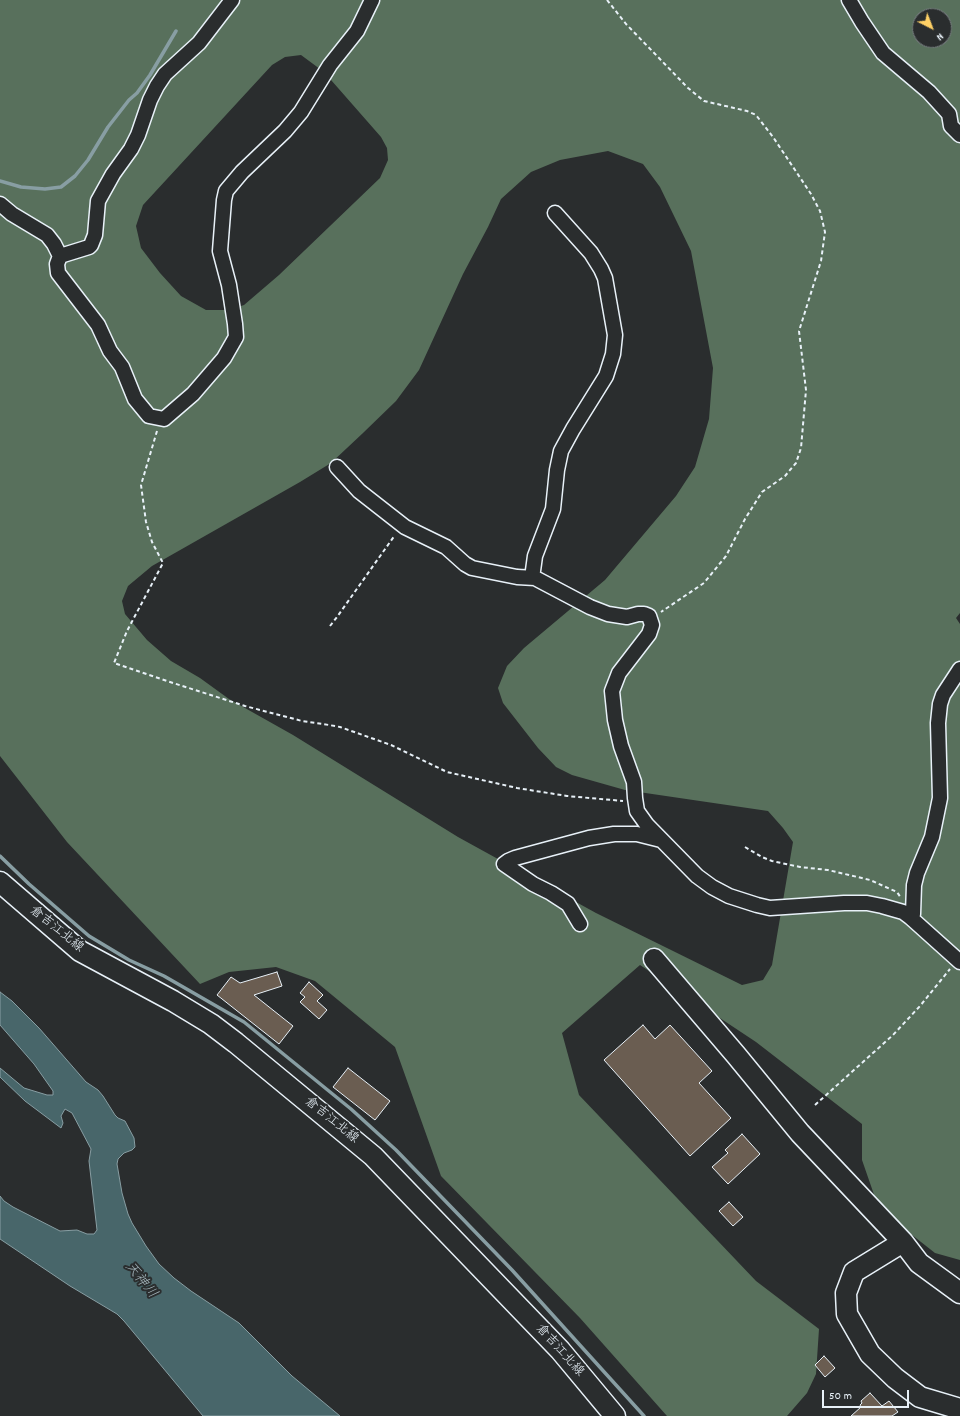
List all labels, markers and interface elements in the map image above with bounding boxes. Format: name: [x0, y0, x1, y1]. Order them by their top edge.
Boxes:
north arrow: [912, 8, 952, 48]
text: N: [932, 28, 947, 44]
street label: 倉吉江北線: [26, 903, 86, 957]
street label: 倉吉江北線: [301, 1094, 361, 1148]
water label: 天神川: [120, 1259, 160, 1303]
street label: 倉吉江北線: [531, 1322, 587, 1380]
scale bar: [824, 1382, 911, 1408]
text: 50 m: [829, 1388, 852, 1405]

